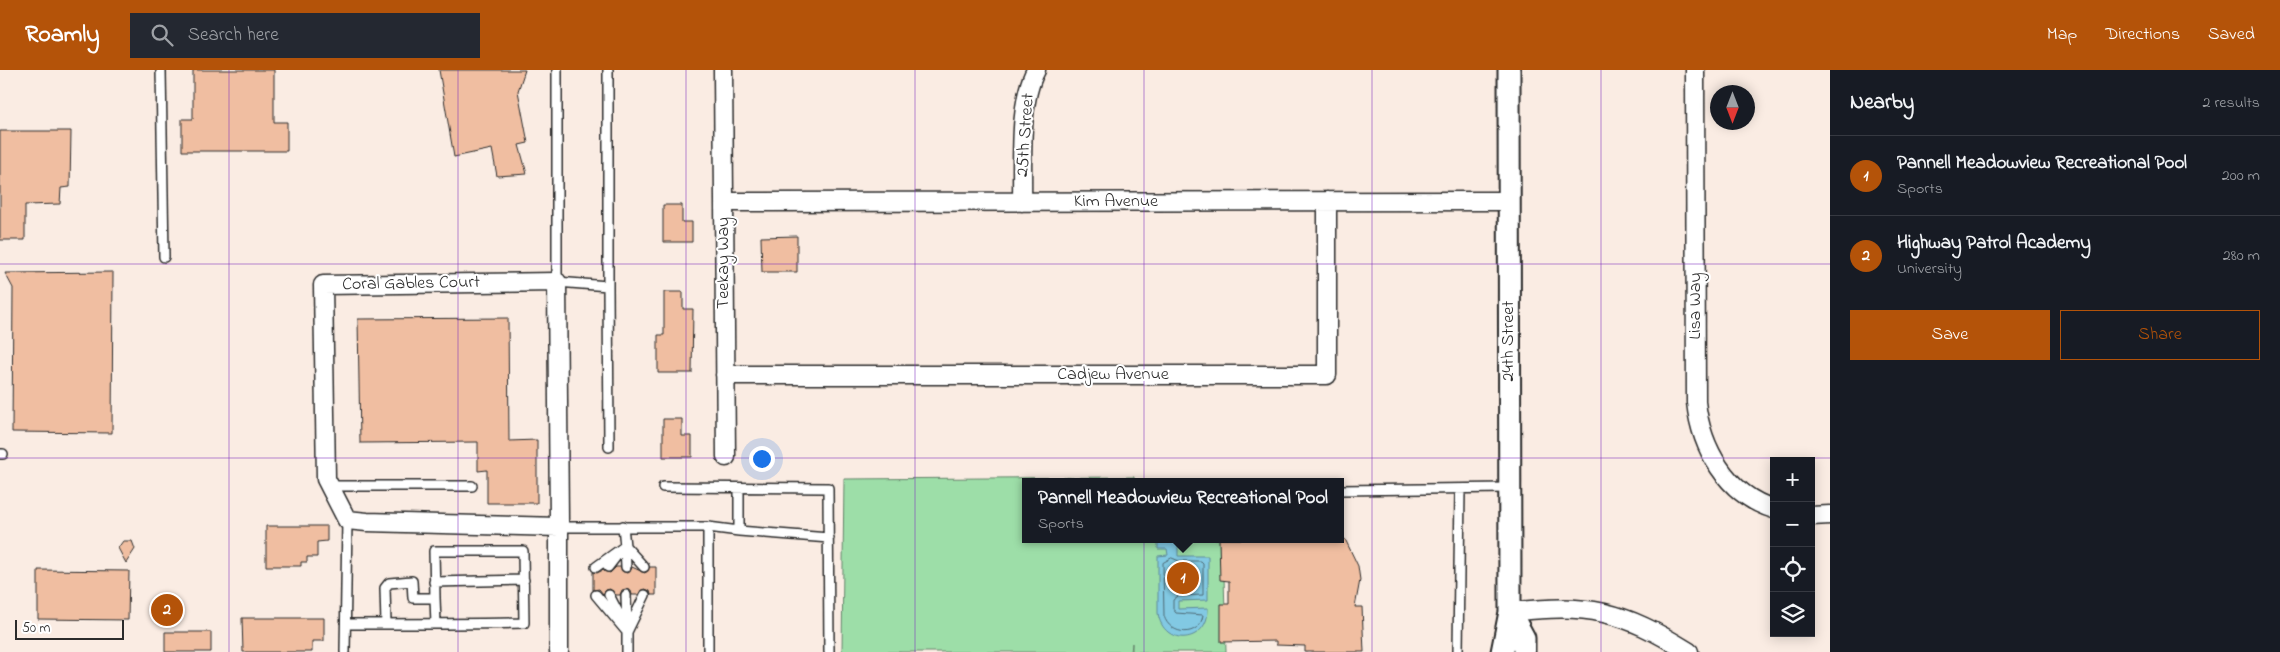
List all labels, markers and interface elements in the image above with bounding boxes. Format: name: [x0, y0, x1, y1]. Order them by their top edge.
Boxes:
search box: [130, 13, 480, 58]
text: Roamly: [25, 18, 100, 53]
icon: search: [148, 21, 176, 49]
text: Search here: [188, 22, 279, 49]
text: Map: [2047, 22, 2077, 48]
text: Directions: [2105, 22, 2180, 48]
text: Saved: [2208, 22, 2255, 48]
north arrow: [1710, 85, 1755, 130]
text: Nearby: [1850, 88, 1914, 118]
text: 2 results: [2202, 91, 2260, 115]
street label: 25th Street: [1010, 92, 1042, 178]
text: Pannell Meadowview Recreational Pool: [1897, 150, 2187, 177]
text: 1: [1863, 164, 1869, 188]
text: 200 m: [2222, 164, 2260, 188]
text: Sports: [1897, 177, 1943, 201]
street label: Kim Avenue: [1074, 189, 1159, 215]
street label: Teekay Way: [711, 217, 737, 309]
text: Highway Patrol Academy: [1897, 230, 2091, 257]
text: 2: [1862, 244, 1870, 268]
text: 280 m: [2223, 244, 2260, 268]
text: University: [1897, 257, 1962, 281]
street label: Coral Gables Court: [342, 270, 480, 298]
street label: Lisa Way: [1683, 273, 1709, 339]
street label: 24th Street: [1496, 301, 1522, 381]
button: Save: [1850, 310, 2050, 360]
button: Share: [2060, 310, 2260, 360]
street label: Cadjew Avenue: [1057, 362, 1170, 388]
your location: [749, 446, 775, 472]
map controls: [1770, 457, 1815, 637]
button: +: [1770, 457, 1815, 502]
popup: [1022, 478, 1344, 543]
text: Pannell Meadowview Recreational Pool: [1038, 485, 1328, 512]
button: −: [1770, 502, 1815, 547]
text: Sports: [1038, 512, 1084, 536]
button: locate: [1770, 547, 1815, 592]
pin: 1: [1167, 559, 1199, 597]
pin: 2: [151, 591, 183, 629]
button: layers: [1770, 592, 1815, 637]
scale bar: [15, 617, 124, 640]
text: 50 m: [22, 618, 50, 639]

